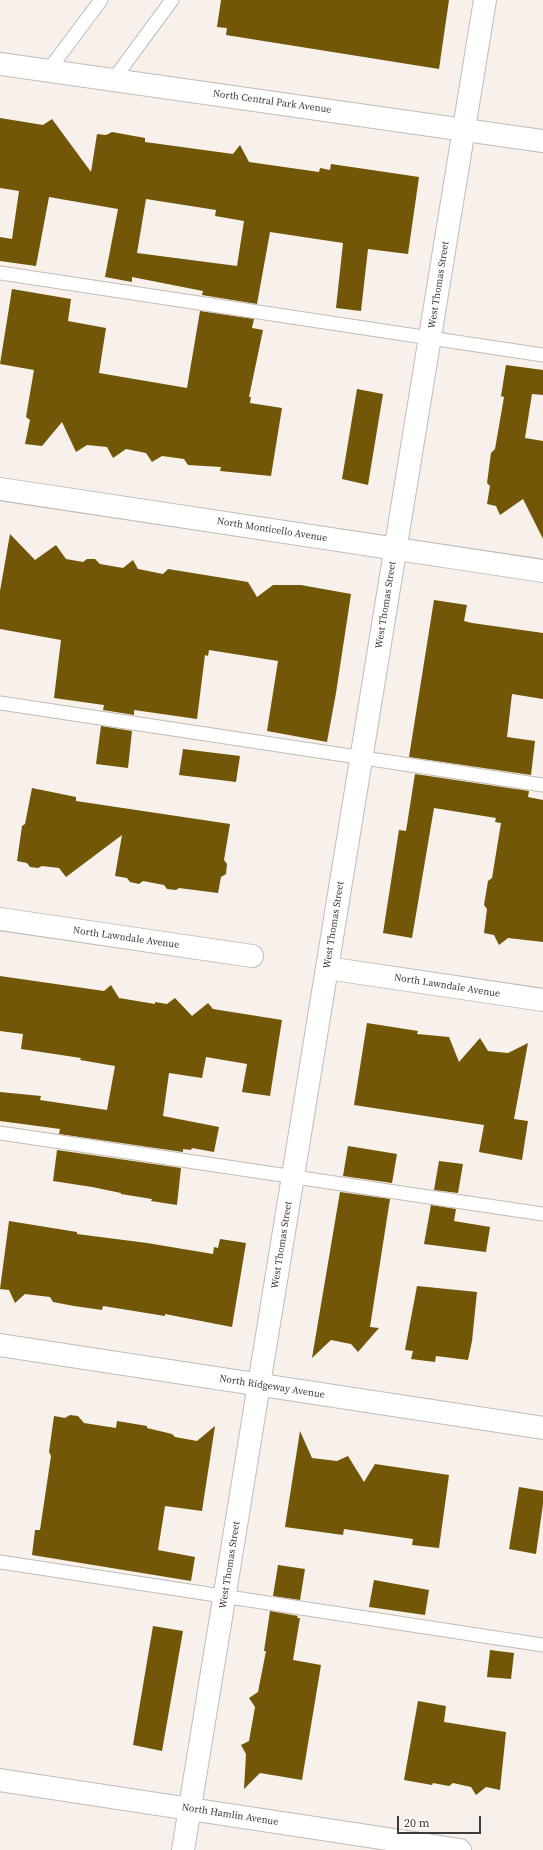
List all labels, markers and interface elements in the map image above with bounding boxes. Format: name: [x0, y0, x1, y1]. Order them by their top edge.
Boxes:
street label: North Central Park Avenue: [212, 88, 332, 116]
street label: West Thomas Street: [426, 241, 452, 329]
street label: North Monticello Avenue: [216, 515, 328, 545]
street label: West Thomas Street: [373, 561, 399, 649]
street label: West Thomas Street: [321, 881, 347, 969]
street label: North Lawndale Avenue: [72, 925, 180, 951]
street label: North Lawndale Avenue: [393, 972, 501, 1000]
street label: West Thomas Street: [269, 1201, 295, 1289]
street label: North Ridgeway Avenue: [218, 1373, 326, 1401]
street label: West Thomas Street: [217, 1521, 243, 1609]
street label: North Hamlin Avenue: [181, 1801, 279, 1829]
scale bar: [399, 1808, 483, 1834]
text: 20 m: [404, 1815, 430, 1831]

